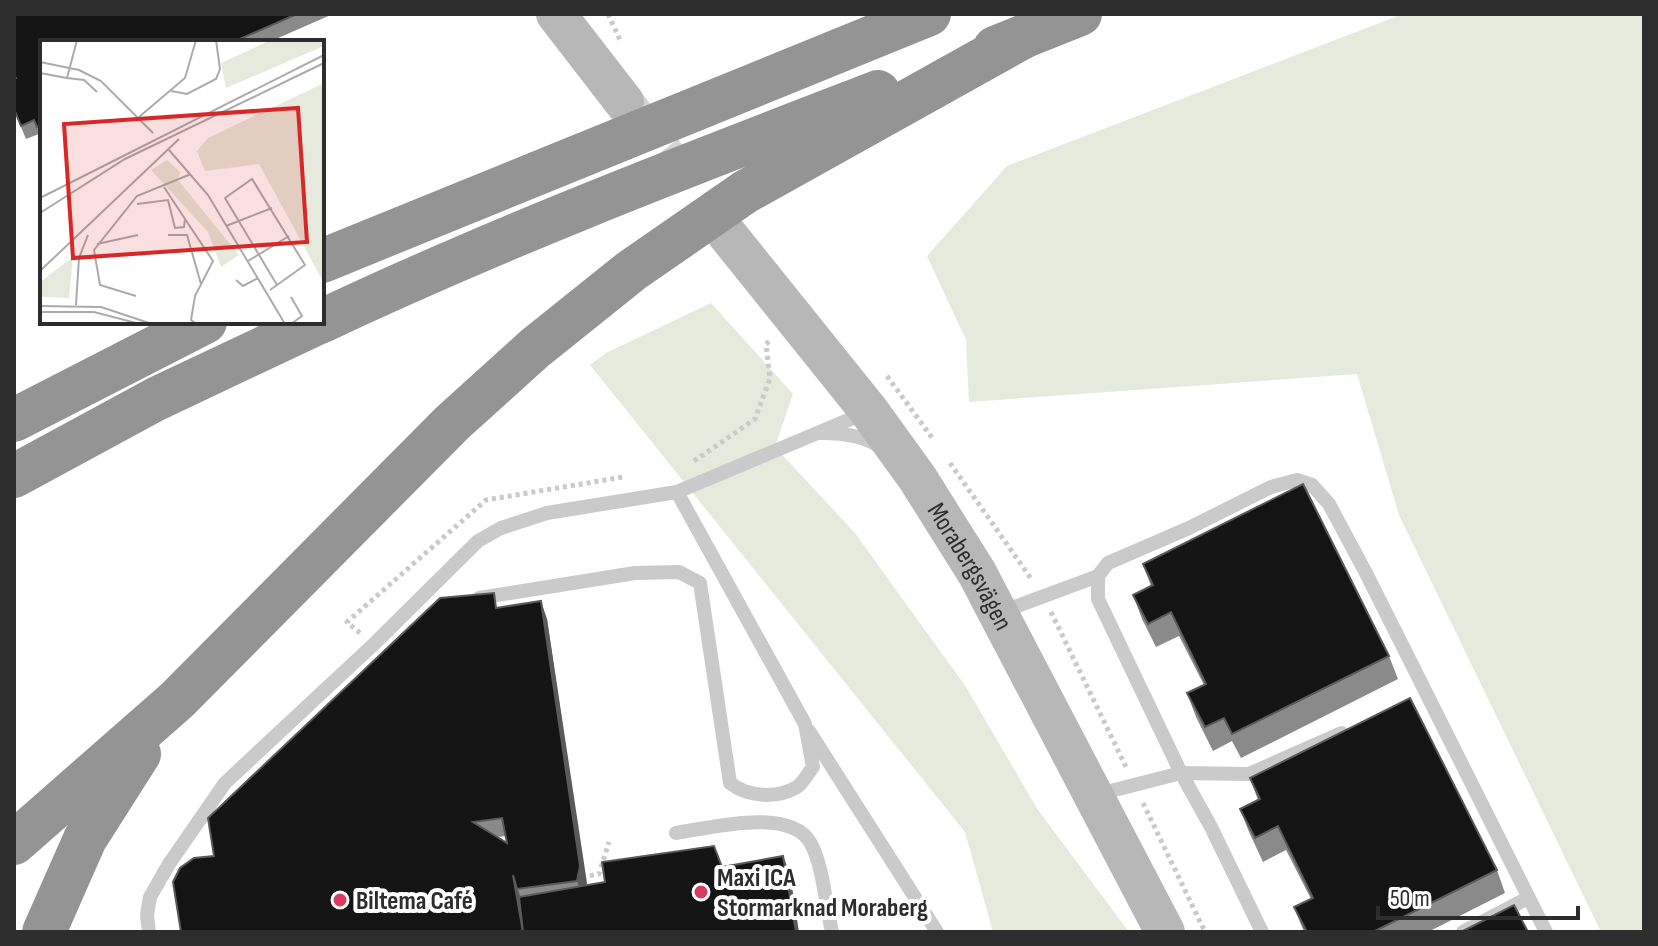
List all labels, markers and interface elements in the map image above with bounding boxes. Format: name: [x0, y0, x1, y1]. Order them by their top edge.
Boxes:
inset map: [40, 40, 324, 324]
street label: Morabergsvägen: [920, 497, 1018, 636]
place label: Maxi ICA Stormarknad Moraberg: [717, 863, 928, 924]
scale bar: [1378, 870, 1578, 920]
marker: Maxi ICA Stormarknad Moraberg: [692, 883, 710, 901]
text: 50 m: [1390, 884, 1430, 913]
place label: Biltema Café: [356, 886, 473, 917]
marker: Biltema Café: [331, 891, 349, 909]

